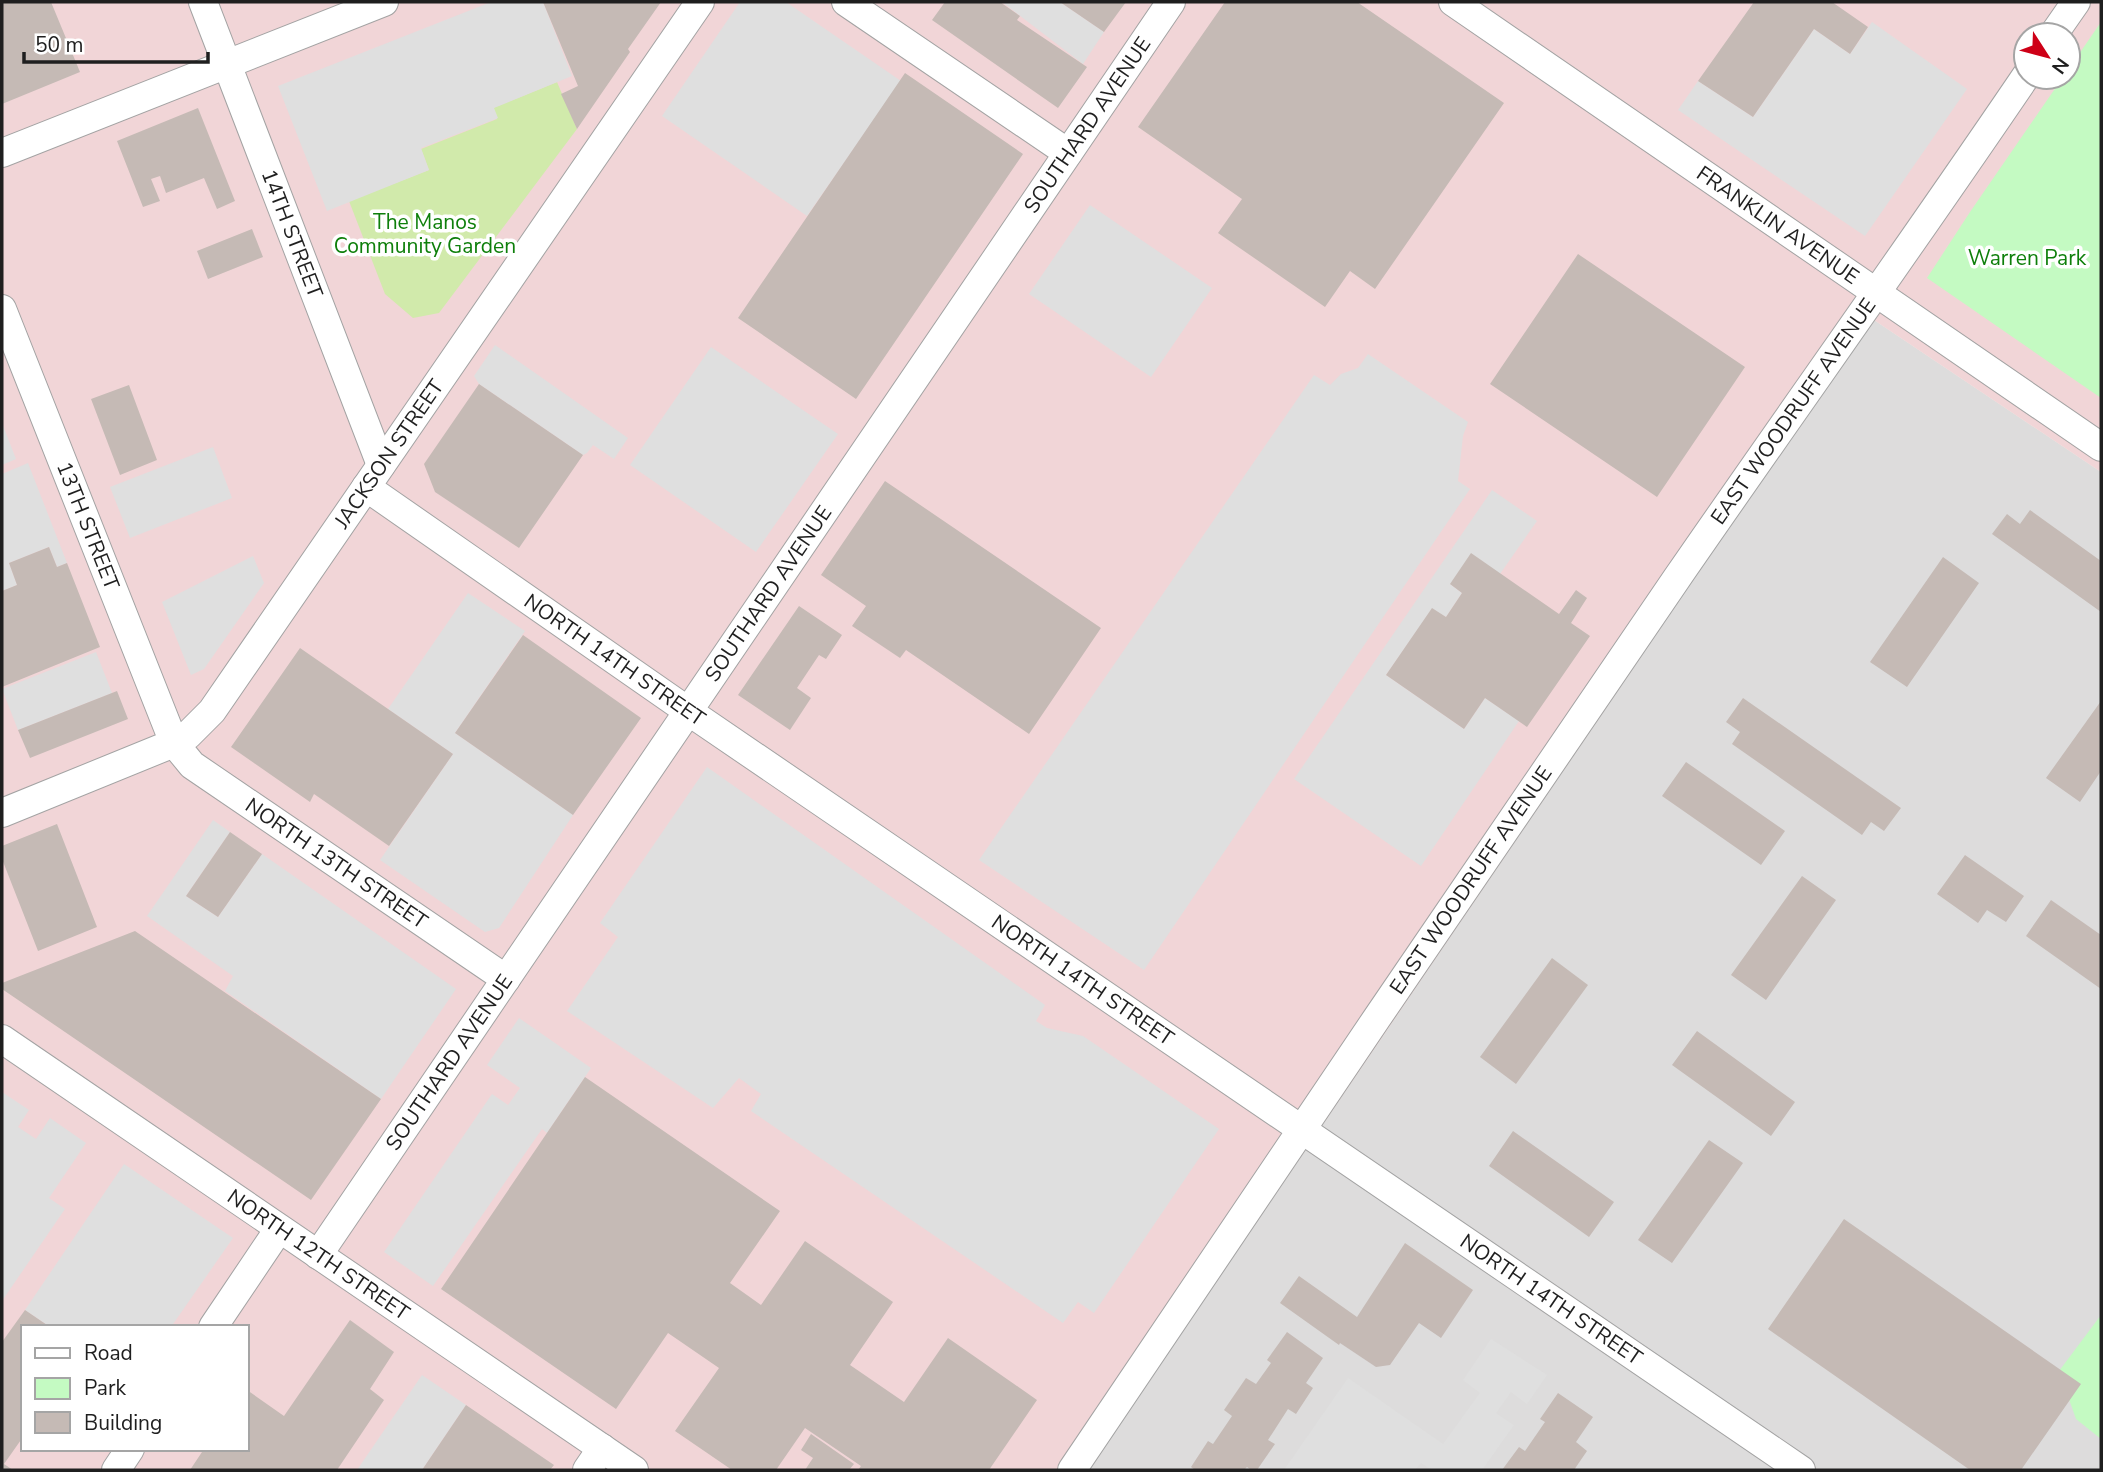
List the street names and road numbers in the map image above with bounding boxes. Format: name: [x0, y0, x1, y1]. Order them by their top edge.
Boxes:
street label: SOUTHARD AVENUE: [1017, 31, 1157, 219]
street label: FRANKLIN AVENUE: [1691, 159, 1864, 291]
street label: 14TH STREET: [255, 165, 329, 302]
street label: EAST WOODRUFF AVENUE: [1704, 293, 1882, 530]
street label: JACKSON STREET: [327, 374, 450, 535]
street label: 13TH STREET: [50, 457, 126, 594]
street label: SOUTHARD AVENUE: [698, 500, 838, 687]
street label: NORTH 14TH STREET: [519, 587, 711, 733]
street label: EAST WOODRUFF AVENUE: [1383, 760, 1558, 1000]
street label: NORTH 13TH STREET: [240, 791, 433, 936]
street label: NORTH 14TH STREET: [986, 908, 1180, 1052]
street label: SOUTHARD AVENUE: [379, 969, 519, 1156]
street label: NORTH 12TH STREET: [222, 1183, 415, 1327]
street label: NORTH 14TH STREET: [1455, 1228, 1648, 1372]

